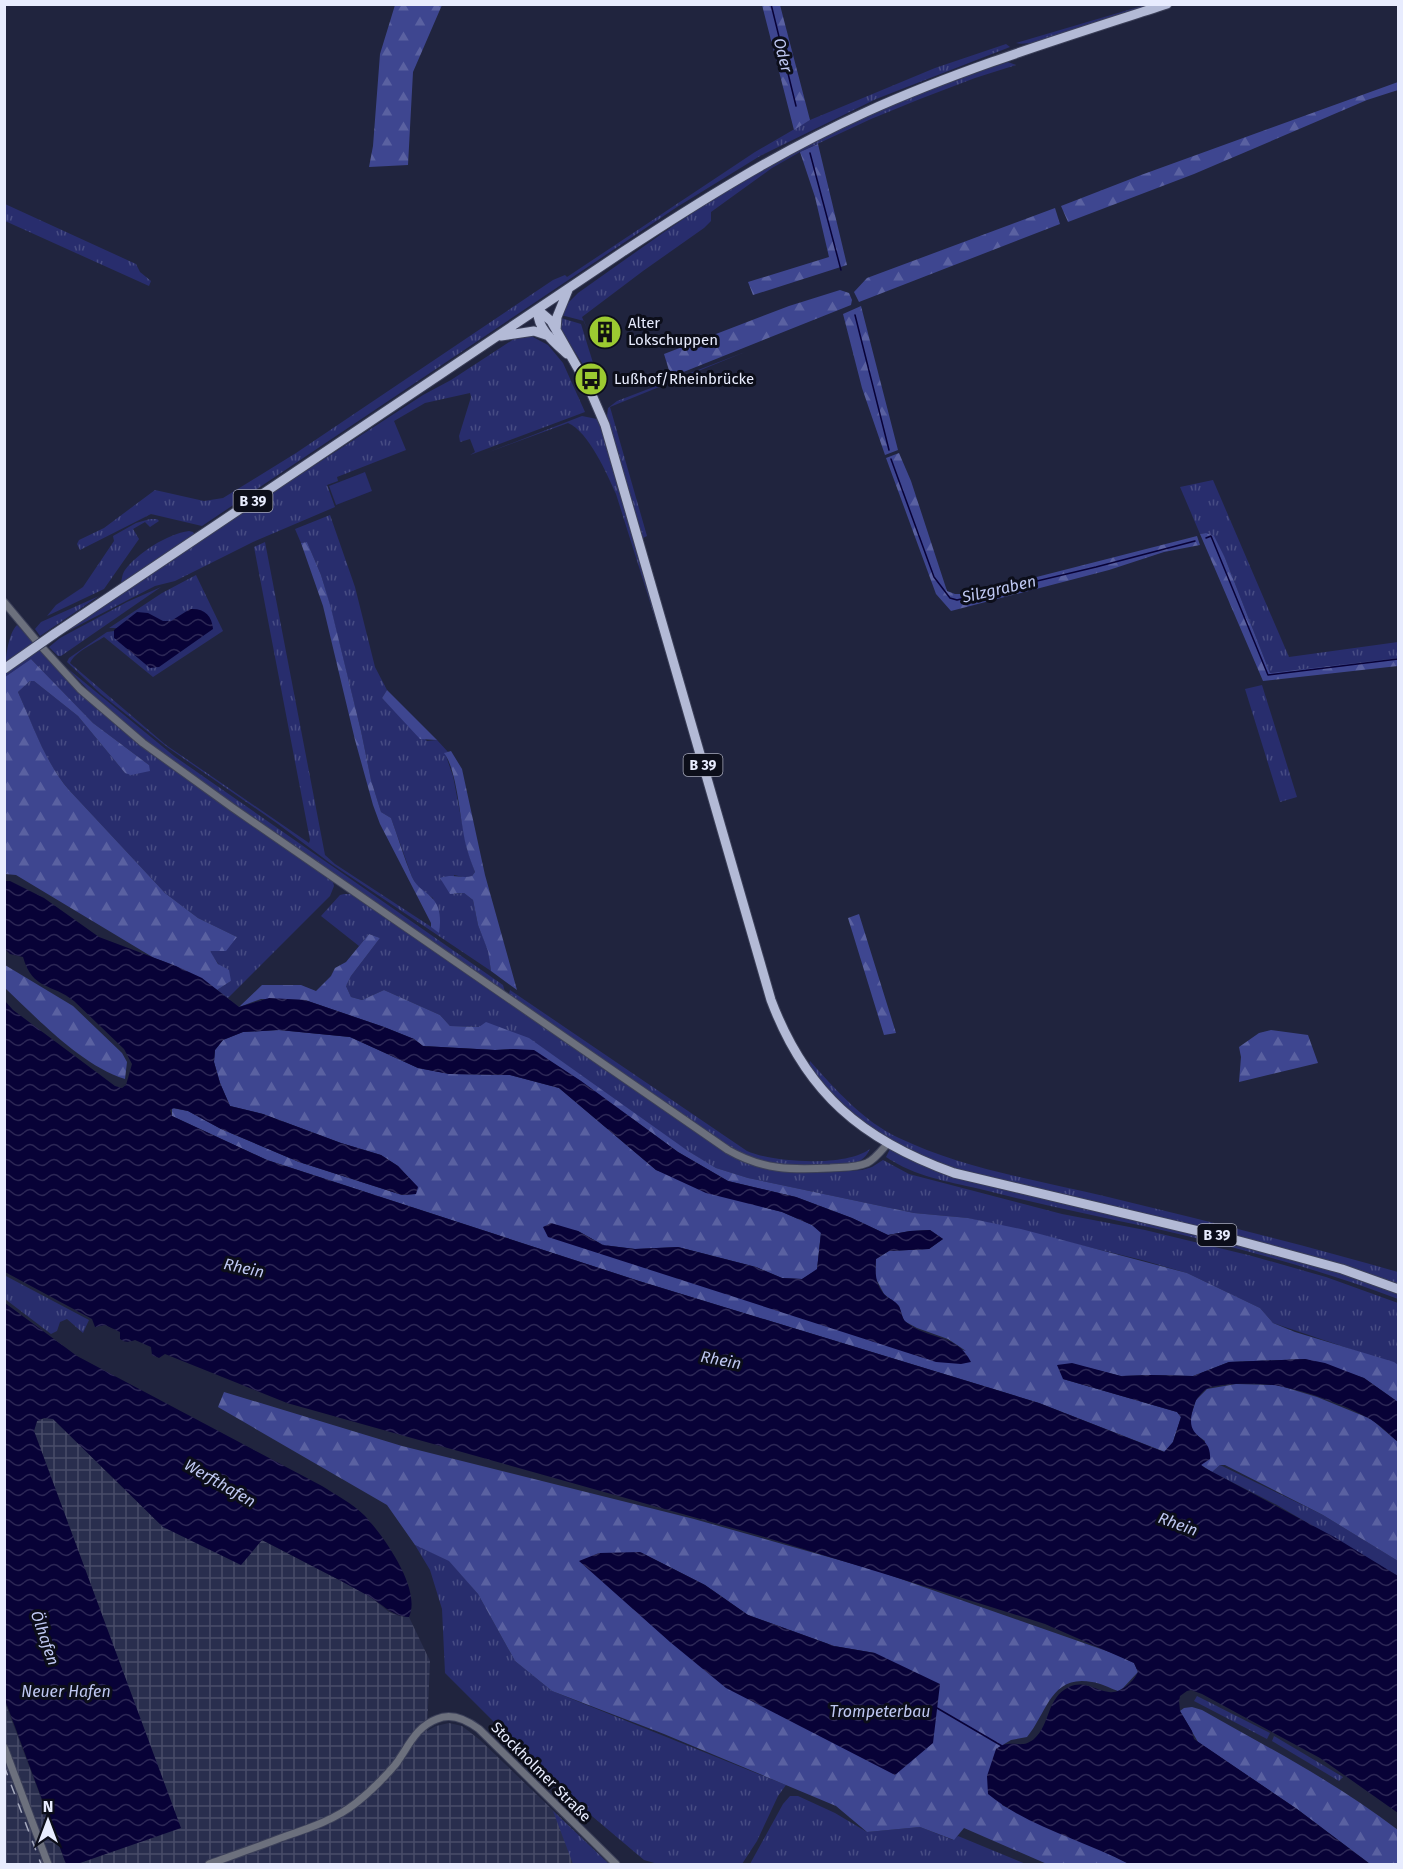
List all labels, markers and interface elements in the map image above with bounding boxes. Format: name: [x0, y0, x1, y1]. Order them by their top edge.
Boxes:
water label: Oder: [770, 36, 797, 75]
building icon: Alter Lokschuppen: [587, 314, 623, 350]
place label: Alter Lokschuppen: [628, 314, 718, 349]
bus stop icon: Lußhof/Rheinbrücke: [573, 361, 609, 397]
place label: Lußhof/Rheinbrücke: [614, 370, 754, 388]
road number: B 39: [234, 490, 272, 512]
water label: Silzgraben: [959, 571, 1038, 607]
road number: B 39: [684, 754, 722, 776]
road number: B 39: [1198, 1224, 1236, 1246]
water label: Rhein: [222, 1254, 266, 1282]
water label: Rhein: [699, 1347, 743, 1373]
water label: Werfthafen: [181, 1455, 259, 1511]
water label: Rhein: [1156, 1508, 1200, 1540]
water label: Ölhafen: [27, 1608, 63, 1668]
water label: Neuer Hafen: [21, 1682, 111, 1701]
water label: Trompeterbau: [830, 1702, 930, 1721]
street label: Stockholmer Straße: [487, 1718, 595, 1826]
north arrow: [18, 1791, 78, 1851]
text: N: [43, 1797, 53, 1816]

